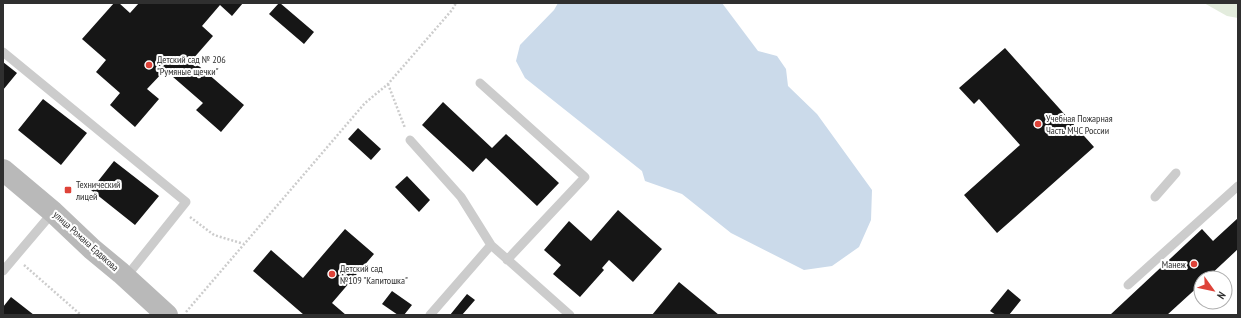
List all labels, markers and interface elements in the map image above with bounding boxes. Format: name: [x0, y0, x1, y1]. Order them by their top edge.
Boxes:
place label: Детский сад № 206 "Румяные щечки": [157, 53, 226, 78]
marker: Детский сад № 206 "Румяные щечки": [144, 60, 154, 70]
place label: Учебная Пожарная Часть МЧС России: [1046, 112, 1113, 137]
marker: Учебная Пожарная Часть МЧС России: [1033, 119, 1043, 129]
place label: Технический лицей: [75, 178, 120, 203]
marker: Технический лицей: [63, 185, 73, 195]
street label: улица Романа Ердякова: [50, 208, 122, 274]
place label: Манеж: [1162, 258, 1187, 271]
marker: Манеж: [1189, 259, 1199, 269]
place label: Детский сад №109 "Капитошка": [340, 262, 408, 287]
marker: Детский сад №109 "Капитошка": [327, 269, 337, 279]
north arrow: [1193, 270, 1233, 310]
text: N: [1214, 289, 1229, 302]

